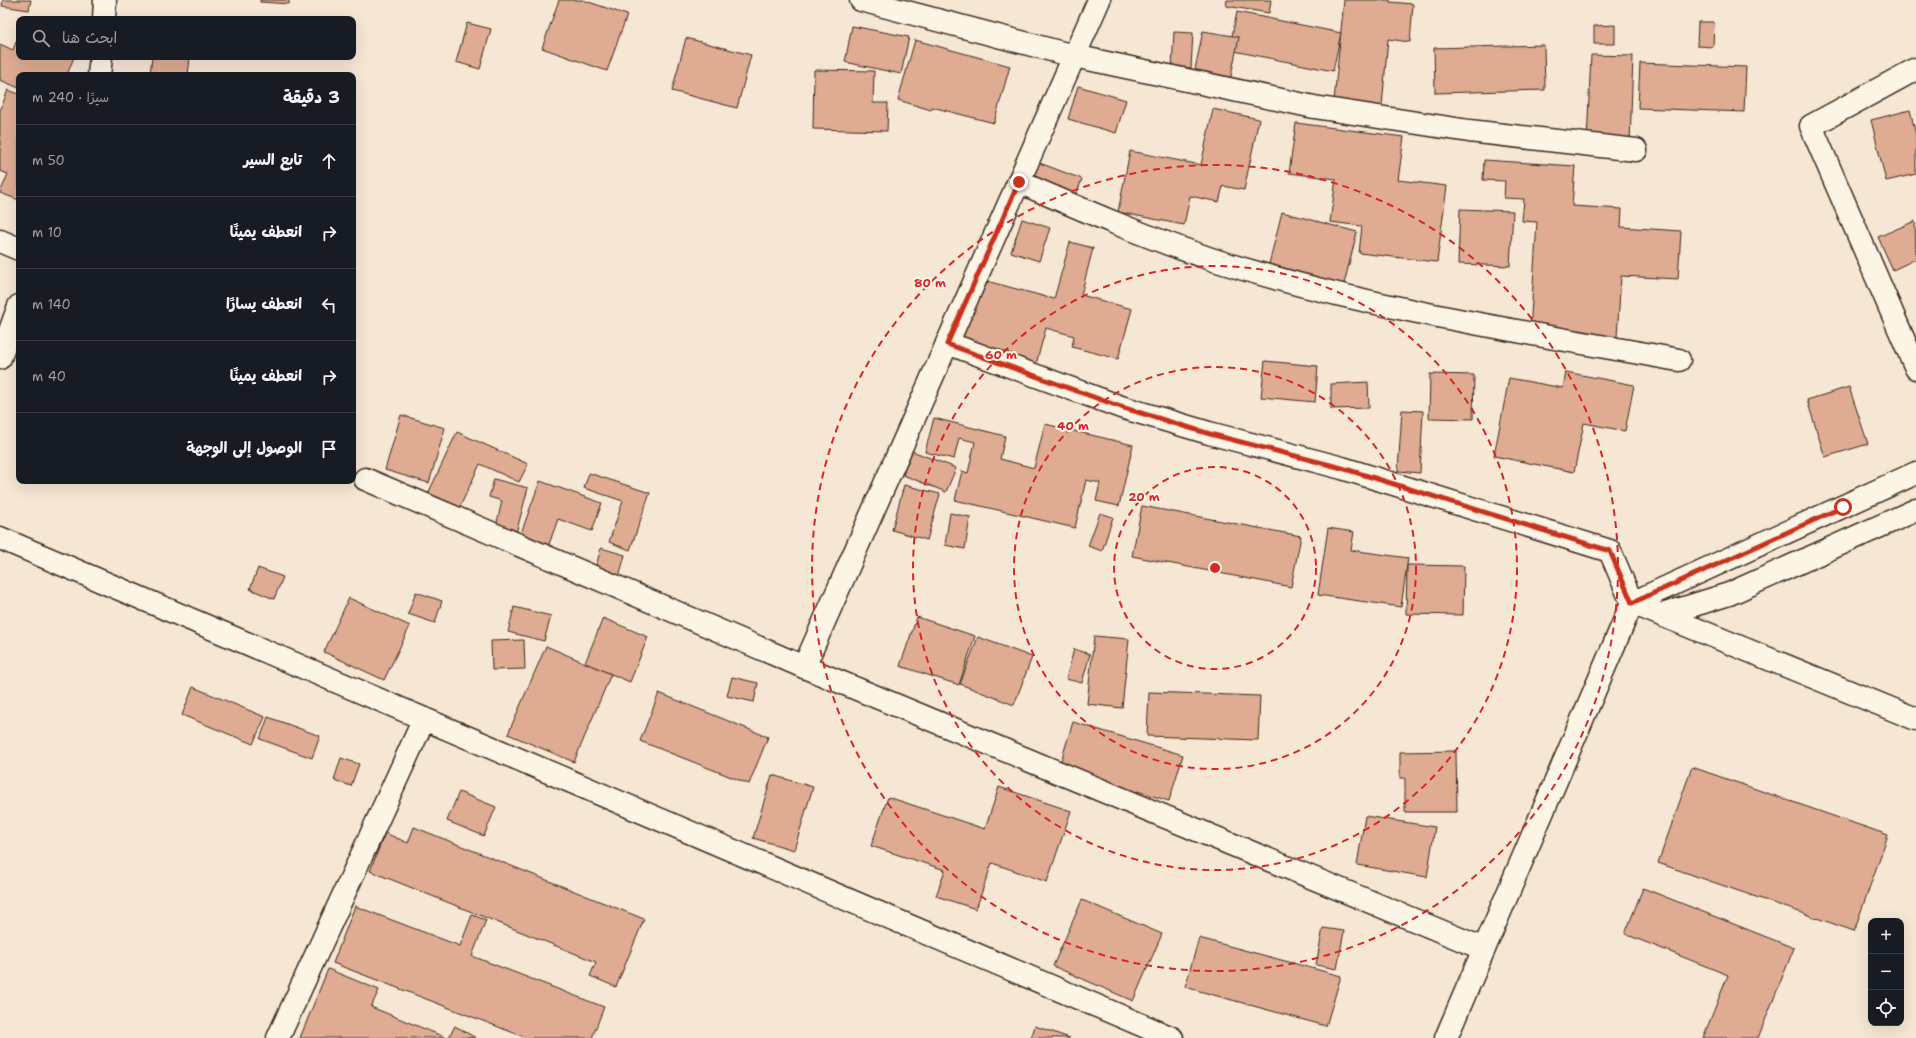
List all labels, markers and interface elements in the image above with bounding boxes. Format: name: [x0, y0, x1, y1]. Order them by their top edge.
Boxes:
search box: [16, 16, 356, 60]
icon: search: [30, 27, 52, 49]
text: ابحث هنا: [62, 28, 117, 48]
text: 3 دقيقة: [283, 86, 340, 108]
text: سيرًا · 240 m: [32, 89, 109, 106]
text: تابع السير: [243, 150, 302, 170]
icon: ahead: [318, 150, 340, 172]
text: 50 m: [32, 152, 65, 169]
route end: [1010, 173, 1028, 191]
text: انعطف يمينًا: [230, 222, 302, 242]
icon: right: [318, 222, 340, 244]
text: 10 m: [32, 224, 62, 241]
text: 80 m: [914, 275, 946, 291]
text: انعطف يسارًا: [226, 294, 302, 314]
icon: left: [318, 294, 340, 316]
text: 140 m: [32, 296, 71, 313]
text: 60 m: [985, 347, 1017, 363]
text: انعطف يمينًا: [230, 366, 302, 386]
icon: right: [318, 366, 340, 388]
text: 40 m: [32, 368, 66, 385]
text: 40 m: [1057, 418, 1089, 434]
text: الوصول إلى الوجهة: [186, 438, 302, 458]
icon: arrive: [318, 438, 340, 460]
text: 20 m: [1128, 489, 1160, 505]
route start: [1834, 498, 1852, 516]
centre of rings: [1208, 561, 1222, 575]
map controls: [1868, 918, 1904, 1026]
button: +: [1868, 918, 1904, 954]
button: −: [1868, 954, 1904, 990]
button: locate: [1868, 990, 1904, 1026]

